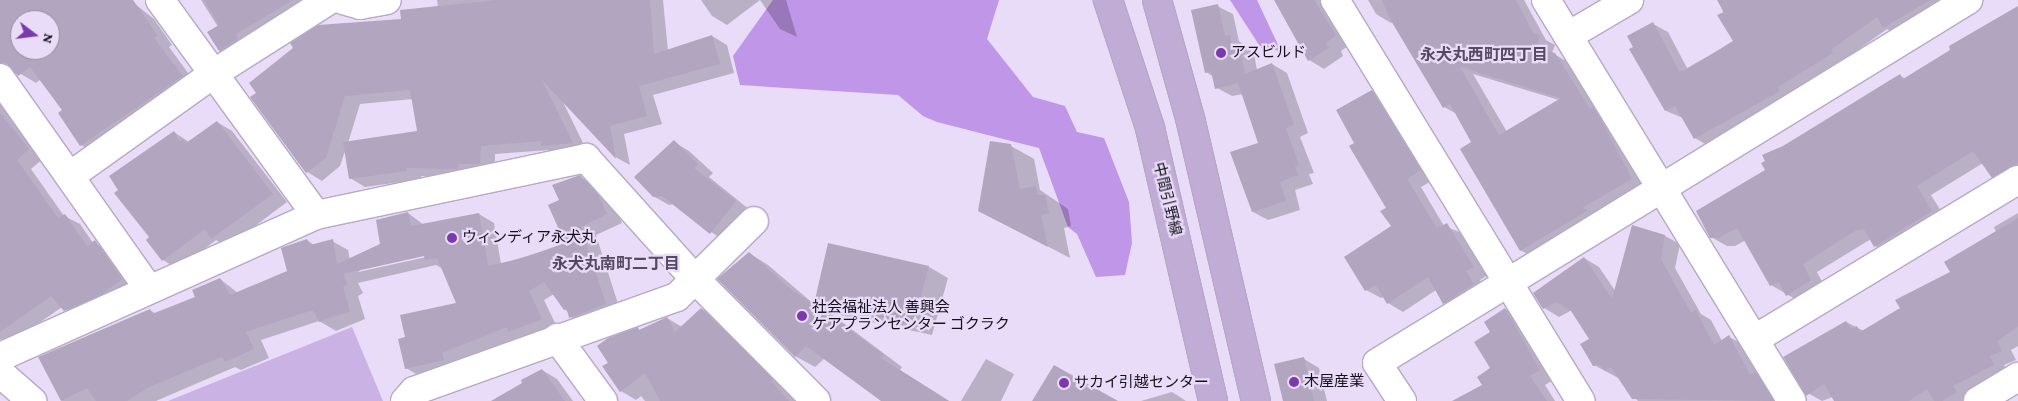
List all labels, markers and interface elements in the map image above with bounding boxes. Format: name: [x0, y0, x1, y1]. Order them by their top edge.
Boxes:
north arrow: [10, 10, 60, 60]
text: N: [40, 32, 57, 45]
place label: アスビルド: [1231, 44, 1306, 62]
district label: 永犬丸西町四丁目: [1420, 45, 1548, 65]
marker: アスビルド: [1215, 47, 1227, 59]
street label: 中間引野線: [1149, 160, 1185, 238]
place label: ウィンディア永犬丸: [462, 229, 597, 247]
marker: ウィンディア永犬丸: [446, 232, 458, 244]
district label: 永犬丸南町二丁目: [552, 254, 680, 274]
place label: 社会福祉法人 善興会 ケアプランセンター ゴクラク: [812, 298, 1010, 333]
marker: 社会福祉法人 善興会 ケアプランセンター ゴクラク: [796, 310, 808, 322]
place label: 木屋産業: [1304, 373, 1364, 391]
place label: サカイ引越センター: [1074, 374, 1209, 392]
marker: 木屋産業: [1288, 376, 1300, 388]
marker: サカイ引越センター: [1058, 377, 1070, 389]

